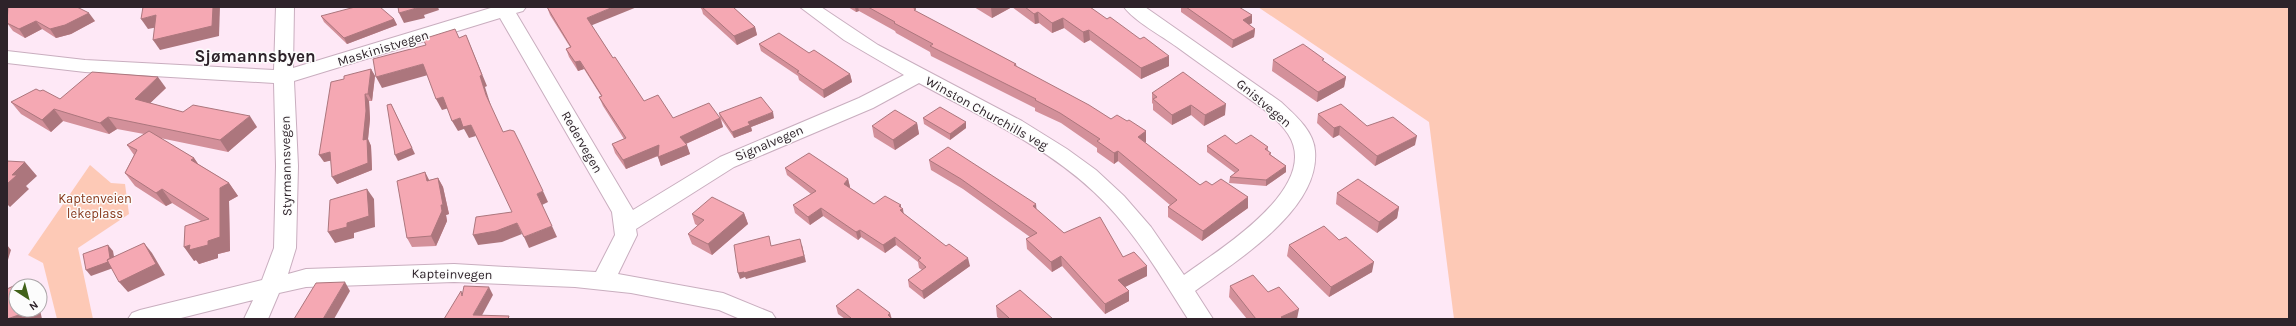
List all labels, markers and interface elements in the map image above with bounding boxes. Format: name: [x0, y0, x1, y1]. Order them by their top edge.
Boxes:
street label: Maskinistvegen: [336, 27, 430, 69]
district label: Sjømannsbyen: [195, 46, 315, 66]
street label: Winston Churchills veg: [923, 73, 1051, 153]
street label: Gnistvegen: [1234, 76, 1294, 130]
street label: Redervegen: [558, 108, 606, 176]
street label: Styrmannsvegen: [278, 116, 294, 216]
street label: Signalvegen: [733, 122, 805, 164]
park label: Kaptenveien lekeplass: [58, 191, 132, 221]
street label: Kapteinvegen: [411, 266, 493, 282]
north arrow: [8, 278, 48, 318]
text: N: [27, 298, 41, 313]

